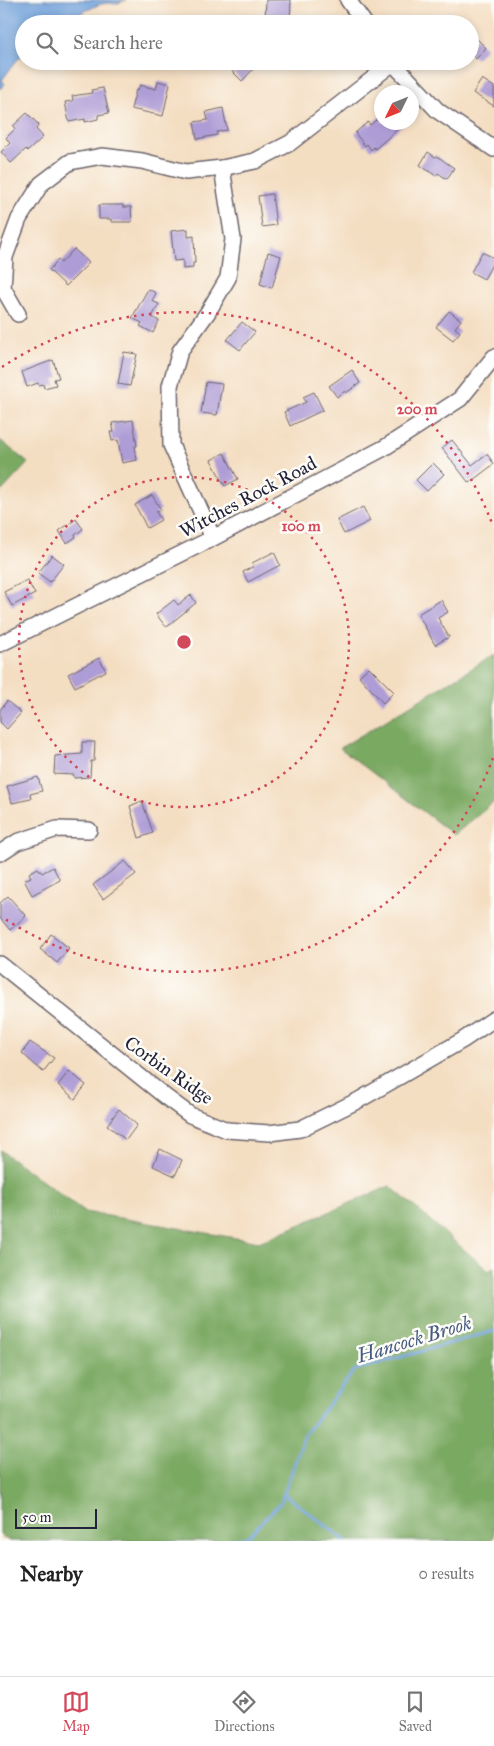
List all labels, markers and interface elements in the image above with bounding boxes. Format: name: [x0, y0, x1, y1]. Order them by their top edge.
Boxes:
search box: [15, 15, 479, 70]
icon: search: [33, 29, 61, 57]
text: Search here: [73, 31, 163, 54]
north arrow: [374, 85, 419, 130]
text: 200 m: [397, 400, 438, 418]
street label: Witches Rock Road: [176, 451, 321, 543]
text: 100 m: [281, 517, 321, 535]
centre of rings: [175, 633, 193, 651]
street label: Corbin Ridge: [120, 1031, 218, 1110]
water label: Hancock Brook: [353, 1310, 474, 1368]
scale bar: [15, 1506, 98, 1529]
text: 50 m: [22, 1509, 51, 1526]
text: Nearby: [20, 1561, 83, 1587]
text: 0 results: [419, 1564, 474, 1583]
tab: Map: [62, 1688, 90, 1735]
tab: Directions: [214, 1688, 275, 1735]
tab: Saved: [399, 1688, 432, 1735]

